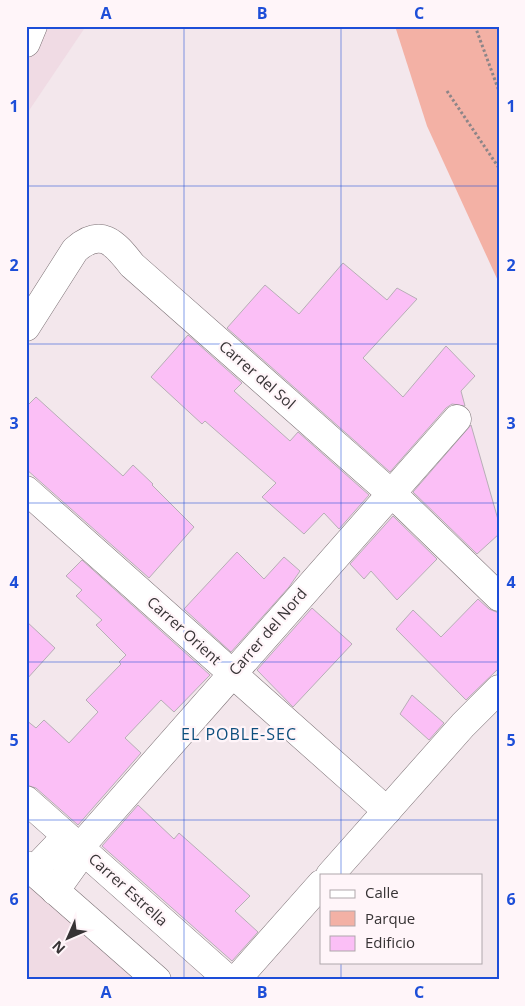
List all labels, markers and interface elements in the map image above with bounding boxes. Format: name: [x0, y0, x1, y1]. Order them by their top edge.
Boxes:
text: A: [100, 2, 112, 24]
text: B: [257, 2, 267, 24]
text: C: [414, 2, 424, 24]
text: 1: [9, 95, 19, 117]
text: 1: [506, 95, 516, 117]
text: 2: [9, 254, 19, 276]
text: 2: [506, 254, 516, 276]
street label: Carrer del Sol: [215, 336, 300, 413]
text: 3: [9, 412, 19, 434]
text: 3: [506, 412, 516, 434]
text: 4: [9, 571, 19, 593]
text: 4: [506, 571, 516, 593]
street label: Carrer del Nord: [224, 583, 311, 679]
street label: Carrer Orient: [143, 592, 226, 669]
district label: EL POBLE-SEC: [181, 723, 297, 745]
text: 5: [9, 729, 19, 751]
text: 5: [506, 729, 516, 751]
street label: Carrer Estrella: [85, 848, 172, 930]
legend: [320, 874, 482, 964]
text: Calle: [365, 882, 399, 902]
text: 6: [9, 888, 19, 910]
text: 6: [506, 888, 516, 910]
text: Parque: [365, 908, 415, 928]
north arrow: [42, 914, 92, 964]
text: Edificio: [365, 932, 415, 952]
text: N: [48, 937, 69, 958]
text: A: [100, 981, 112, 1003]
text: B: [257, 981, 267, 1003]
text: C: [414, 981, 424, 1003]

